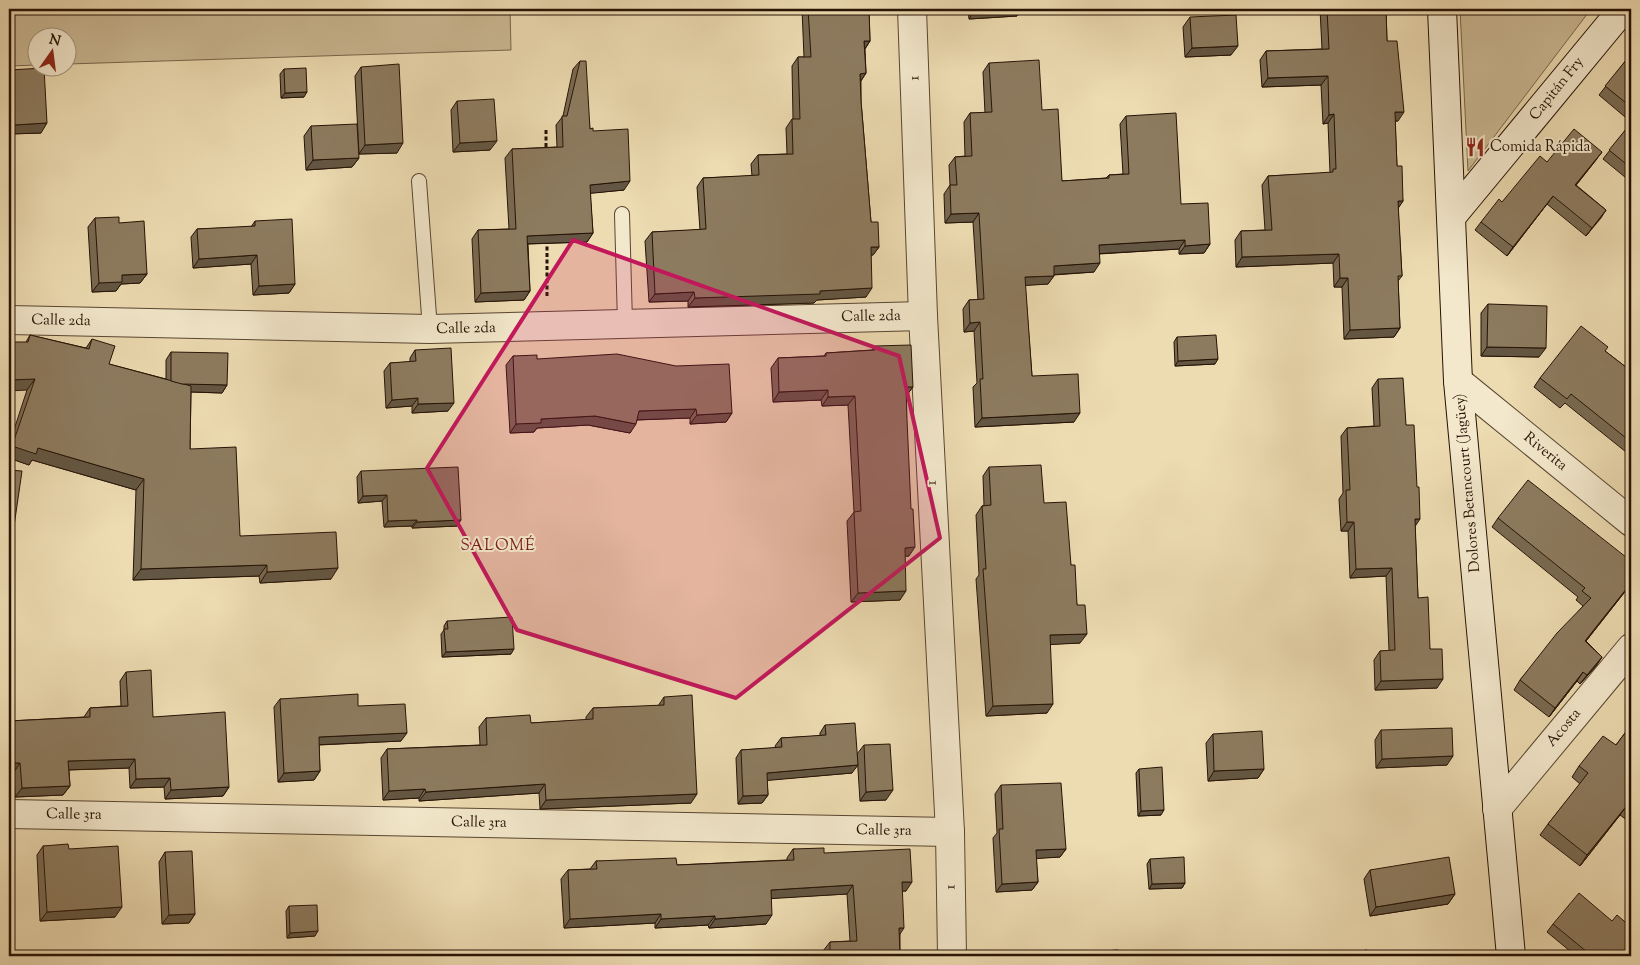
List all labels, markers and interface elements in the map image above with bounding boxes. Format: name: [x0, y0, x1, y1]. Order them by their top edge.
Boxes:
north arrow: [28, 28, 78, 78]
text: N: [47, 30, 63, 52]
street label: Capitán Fry: [1525, 52, 1590, 125]
street label: 1: [904, 75, 926, 81]
restaurant icon: Comida Rápida: [1464, 136, 1486, 158]
place label: Comida Rápida: [1490, 137, 1591, 158]
street label: Calle 2da: [841, 306, 901, 328]
street label: Calle 2da: [31, 310, 91, 332]
street label: Calle 2da: [436, 318, 496, 340]
street label: Dolores Betancourt (Jagüey): [1450, 393, 1486, 573]
street label: Riverita: [1518, 428, 1572, 476]
street label: 1: [921, 480, 943, 486]
district label: SALOMÉ: [460, 535, 536, 558]
street label: Acosta: [1542, 704, 1586, 752]
street label: Calle 3ra: [46, 804, 102, 826]
street label: Calle 3ra: [451, 812, 507, 834]
street label: Calle 3ra: [856, 820, 912, 842]
street label: 1: [940, 884, 962, 890]

